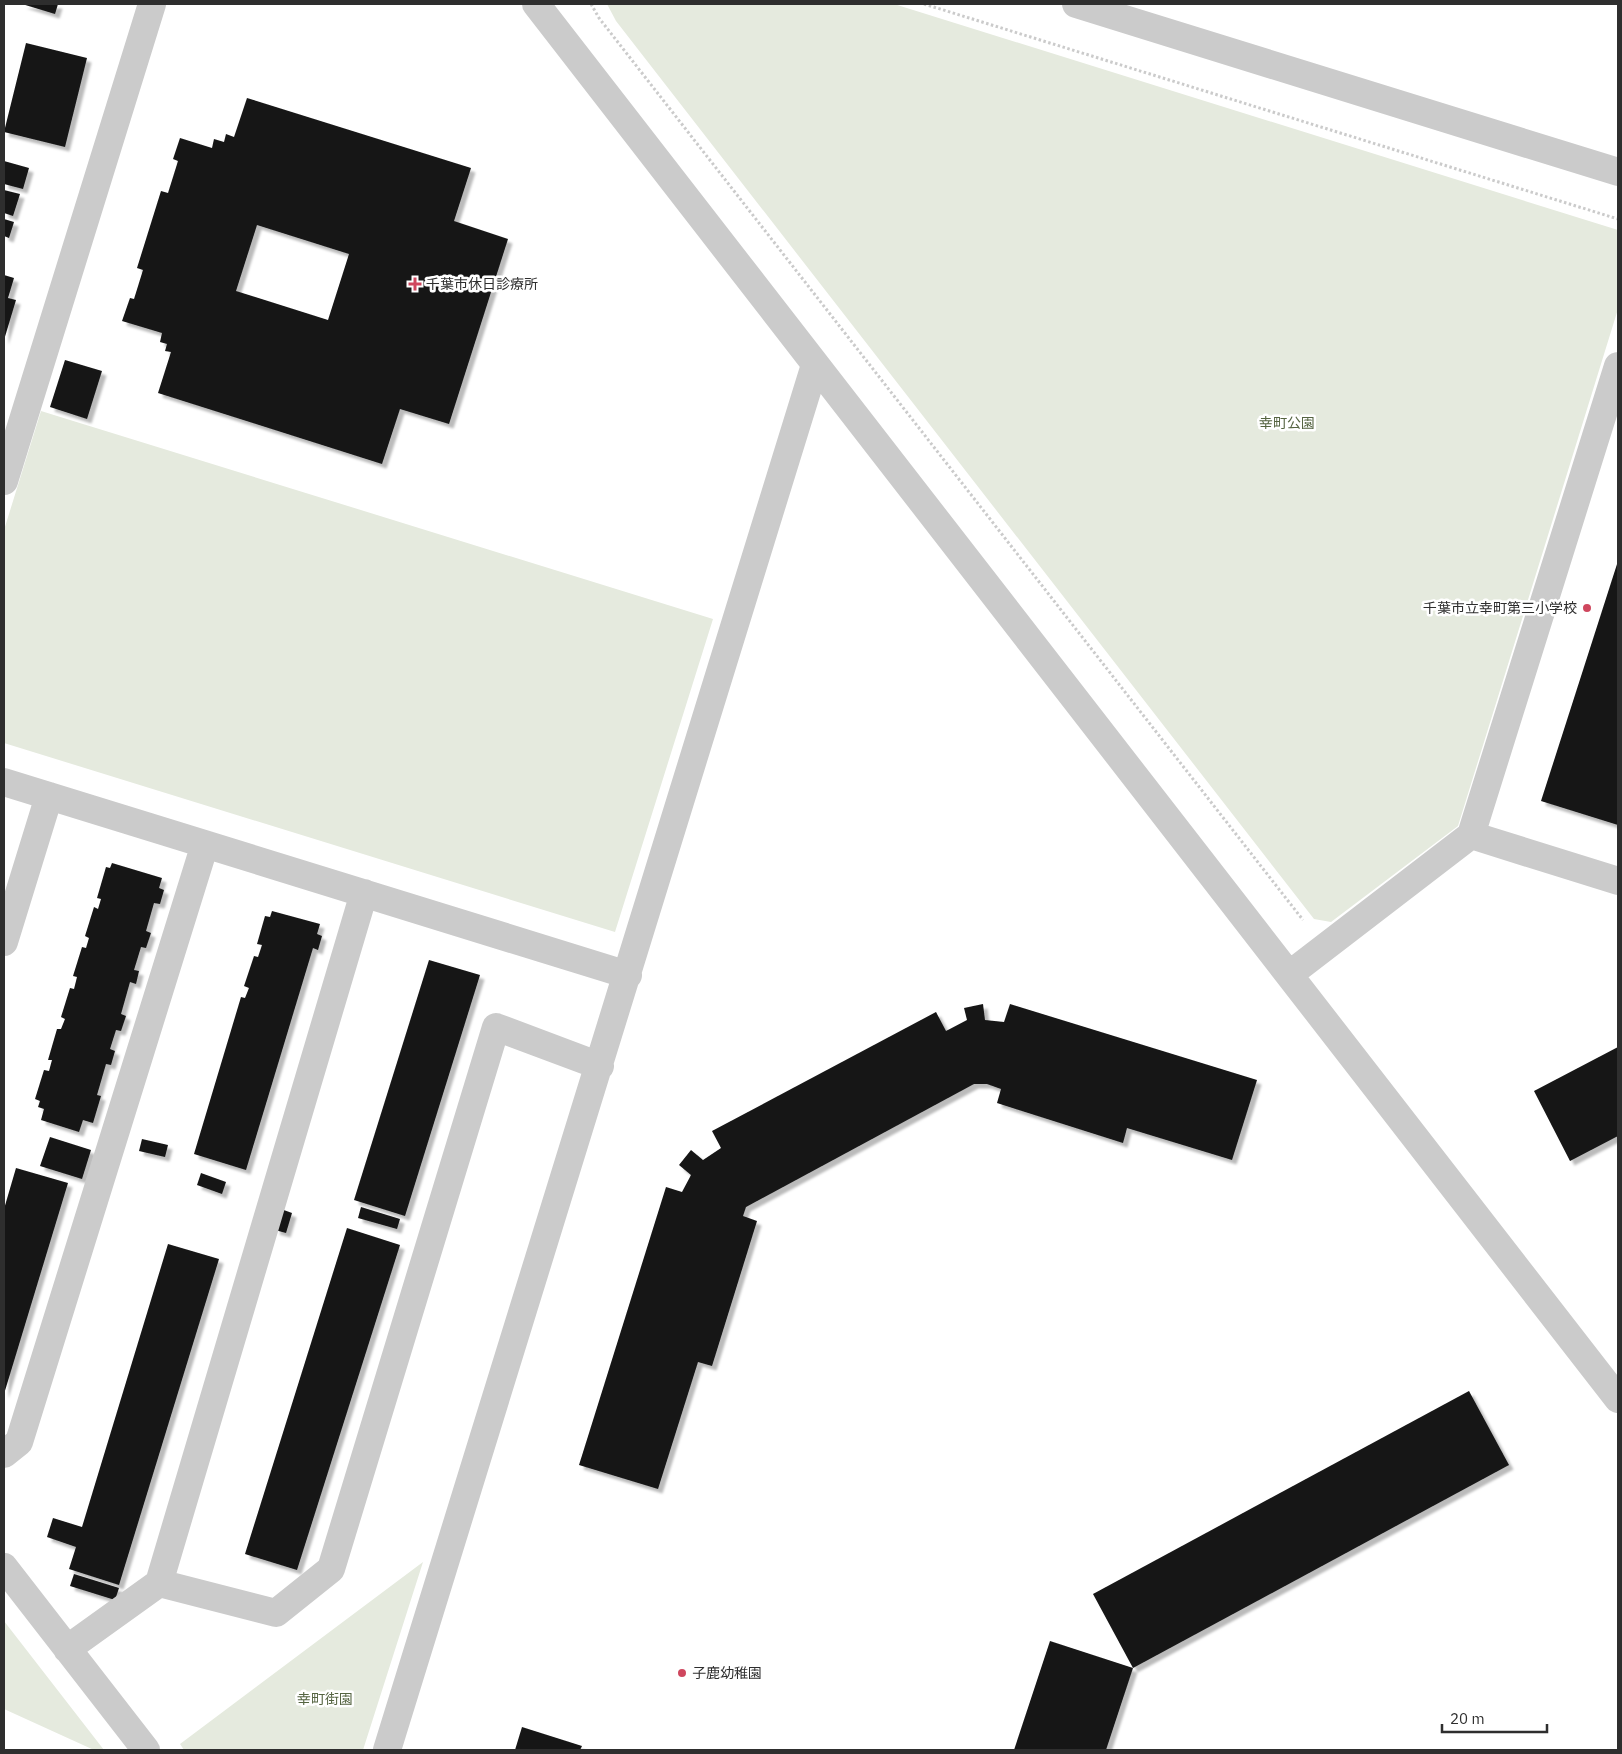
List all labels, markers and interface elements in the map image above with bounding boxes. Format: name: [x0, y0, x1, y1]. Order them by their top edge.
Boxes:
place label: 千葉市休日診療所: [426, 275, 538, 293]
marker: 千葉市休日診療所: [408, 277, 422, 291]
park label: 幸町公園: [1259, 414, 1315, 432]
place label: 千葉市立幸町第三小学校: [1423, 599, 1577, 617]
marker: 千葉市立幸町第三小学校: [1581, 602, 1593, 614]
place label: 子鹿幼稚園: [692, 1664, 762, 1682]
marker: 子鹿幼稚園: [676, 1667, 688, 1679]
park label: 幸町街園: [297, 1690, 353, 1708]
scale bar: [1442, 1702, 1547, 1734]
text: 20 m: [1450, 1709, 1485, 1728]

